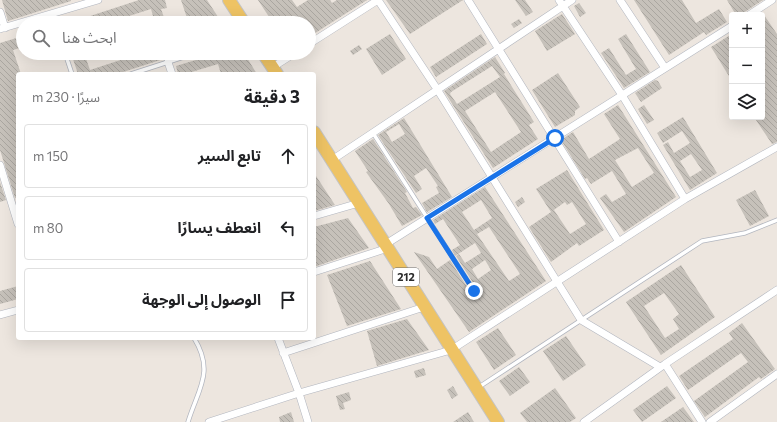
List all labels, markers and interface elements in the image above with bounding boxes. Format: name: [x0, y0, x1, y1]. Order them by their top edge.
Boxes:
map controls: [729, 12, 765, 120]
button: +: [729, 12, 765, 48]
search box: [16, 16, 316, 60]
icon: search: [30, 27, 52, 49]
text: ابحث هنا: [62, 28, 117, 46]
button: −: [729, 48, 765, 84]
button: layers: [729, 84, 765, 120]
text: 3 دقيقة: [244, 86, 300, 107]
text: سيرًا · 230 m: [32, 89, 100, 105]
route start: [546, 129, 564, 147]
icon: ahead: [277, 145, 299, 167]
text: تابع السير: [198, 146, 261, 164]
text: 150 m: [33, 148, 68, 164]
icon: left: [277, 217, 299, 239]
text: انعطف يسارًا: [178, 218, 261, 236]
text: 80 m: [33, 220, 63, 236]
road number: 212: [393, 268, 419, 286]
route end: [465, 282, 483, 300]
icon: arrive: [277, 289, 299, 311]
text: الوصول إلى الوجهة: [142, 290, 261, 308]

